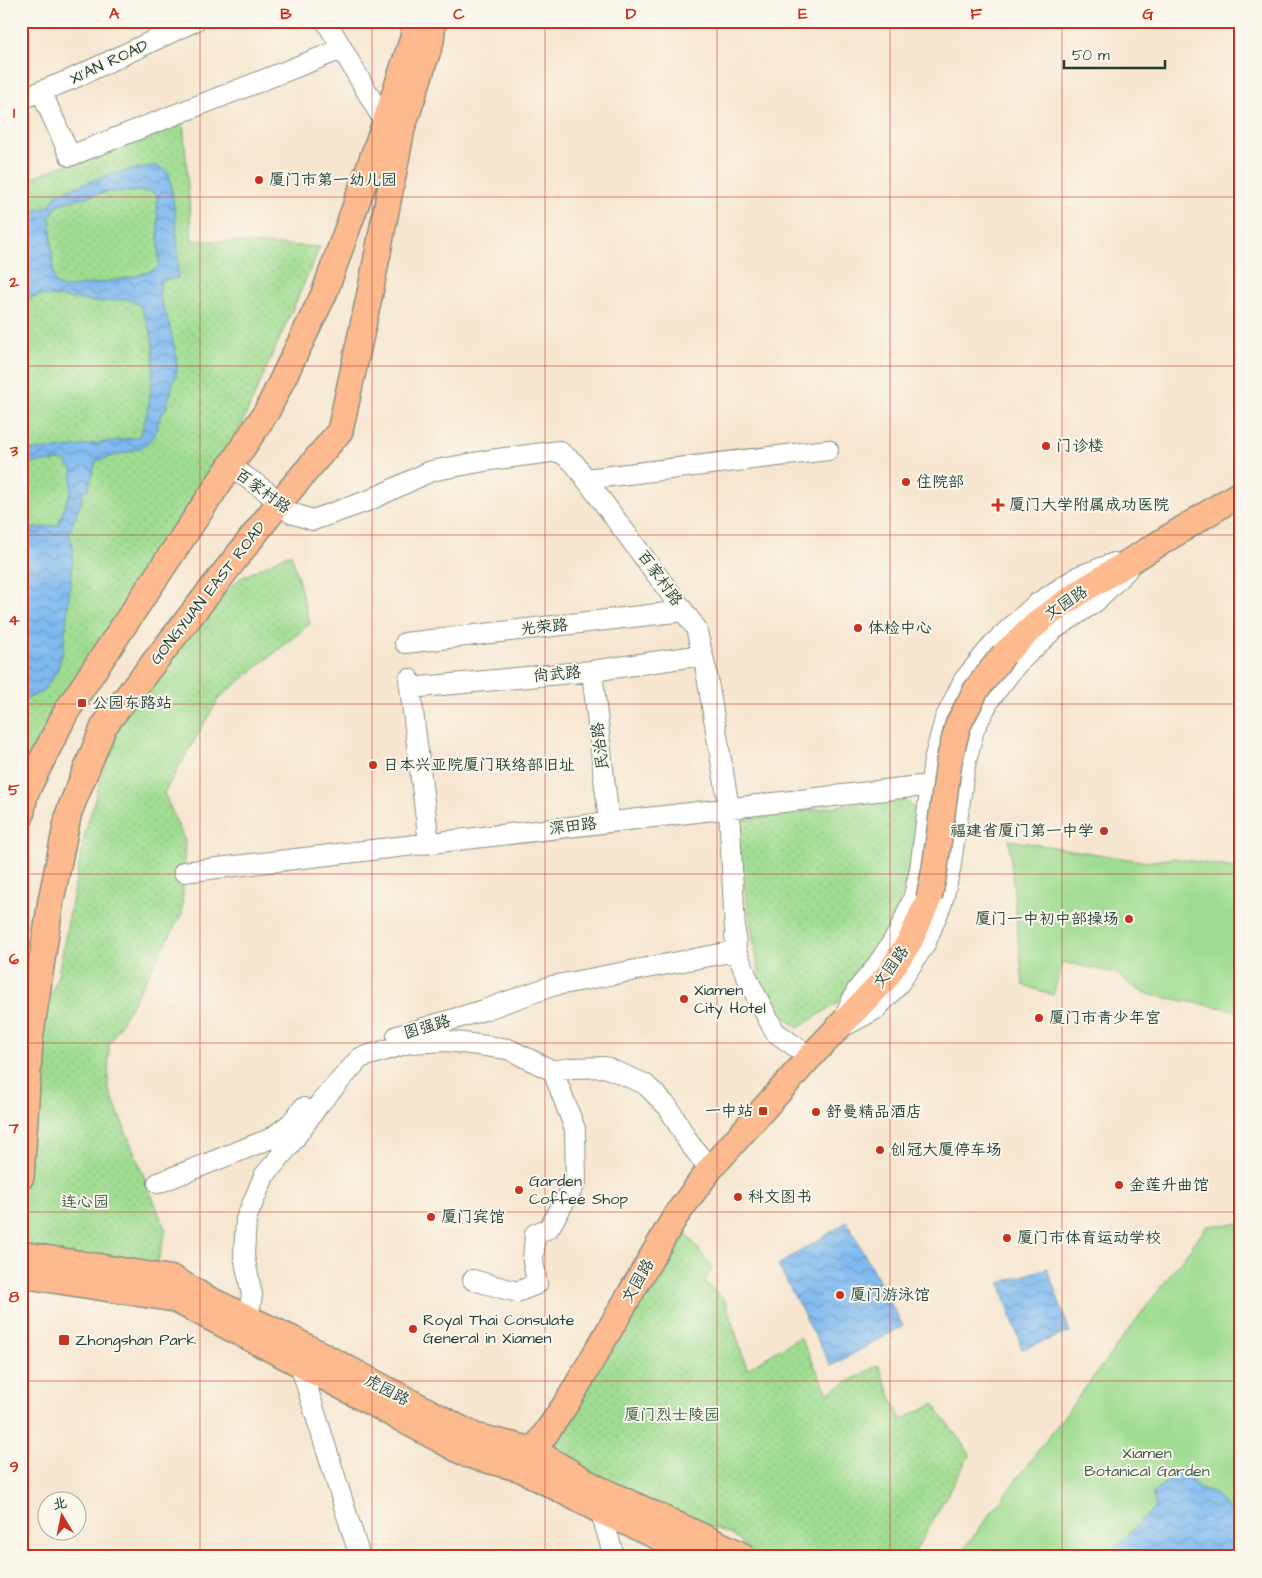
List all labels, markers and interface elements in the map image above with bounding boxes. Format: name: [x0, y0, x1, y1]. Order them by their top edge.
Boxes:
text: A: [109, 3, 120, 25]
text: B: [280, 3, 292, 25]
text: C: [453, 3, 465, 25]
text: D: [626, 3, 637, 25]
text: E: [798, 3, 808, 25]
text: F: [970, 3, 982, 25]
text: G: [1142, 3, 1154, 25]
street label: XI'AN ROAD: [66, 34, 152, 90]
scale bar: [1064, 38, 1166, 70]
text: 50 m: [1072, 45, 1110, 66]
text: 1: [13, 102, 16, 124]
place label: 厦门市第一幼儿园: [269, 169, 397, 191]
marker: 厦门市第一幼儿园: [253, 174, 265, 186]
text: 2: [8, 271, 19, 293]
place label: 门诊楼: [1056, 435, 1104, 457]
text: 3: [9, 440, 19, 462]
marker: 门诊楼: [1040, 440, 1052, 452]
street label: 百家村路: [231, 463, 295, 519]
place label: 住院部: [916, 471, 964, 493]
marker: 住院部: [900, 476, 912, 488]
place label: 厦门大学附属成功医院: [1009, 494, 1169, 516]
marker: 厦门大学附属成功医院: [991, 498, 1005, 512]
street label: GONGYUAN EAST ROAD: [145, 517, 271, 669]
street label: 百家村路: [632, 546, 688, 610]
street label: 文园路: [1040, 580, 1092, 626]
text: 4: [9, 609, 20, 631]
street label: 光荣路: [519, 614, 569, 640]
place label: 体检中心: [868, 617, 932, 639]
marker: 体检中心: [852, 622, 864, 634]
street label: 尚武路: [532, 661, 582, 687]
place label: 公园东路站: [92, 692, 172, 714]
marker: 公园东路站: [76, 697, 88, 709]
street label: 民治路: [586, 721, 614, 771]
place label: 日本兴亚院厦门联络部旧址: [383, 754, 575, 776]
marker: 日本兴亚院厦门联络部旧址: [367, 759, 379, 771]
text: 5: [8, 779, 20, 801]
street label: 深田路: [548, 812, 598, 840]
place label: 福建省厦门第一中学: [950, 820, 1094, 842]
marker: 福建省厦门第一中学: [1098, 825, 1110, 837]
place label: 厦门一中初中部操场: [975, 908, 1119, 930]
marker: 厦门一中初中部操场: [1123, 913, 1135, 925]
street label: 文园路: [868, 941, 914, 993]
text: 6: [9, 948, 19, 970]
place label: Xiamen City Hotel: [694, 979, 766, 1020]
marker: Xiamen City Hotel: [678, 993, 690, 1005]
place label: 厦门市青少年宫: [1049, 1007, 1161, 1029]
street label: 图强路: [401, 1010, 453, 1044]
marker: 厦门市青少年宫: [1033, 1012, 1045, 1024]
place label: 一中站: [705, 1100, 753, 1122]
place label: 舒曼精品酒店: [826, 1101, 922, 1123]
marker: 一中站: [757, 1105, 769, 1117]
marker: 舒曼精品酒店: [810, 1106, 822, 1118]
text: 7: [8, 1117, 19, 1139]
place label: 创冠大厦停车场: [890, 1139, 1002, 1161]
marker: 创冠大厦停车场: [874, 1144, 886, 1156]
place label: Garden Coffee Shop: [529, 1170, 628, 1210]
place label: 金莲升曲馆: [1129, 1174, 1209, 1196]
marker: 金莲升曲馆: [1113, 1179, 1125, 1191]
marker: Garden Coffee Shop: [513, 1184, 525, 1196]
place label: 科文图书: [748, 1186, 812, 1208]
park label: 连心园: [61, 1191, 109, 1213]
marker: 科文图书: [732, 1191, 744, 1203]
place label: 厦门宾馆: [441, 1206, 505, 1228]
marker: 厦门宾馆: [425, 1211, 437, 1223]
place label: 厦门市体育运动学校: [1017, 1227, 1161, 1249]
marker: 厦门市体育运动学校: [1001, 1232, 1013, 1244]
street label: 文园路: [616, 1255, 660, 1307]
place label: 厦门游泳馆: [850, 1284, 930, 1306]
text: 8: [9, 1286, 20, 1308]
marker: 厦门游泳馆: [834, 1289, 846, 1301]
place label: Royal Thai Consulate General in Xiamen: [423, 1309, 575, 1349]
marker: Royal Thai Consulate General in Xiamen: [407, 1323, 419, 1335]
place label: Zhongshan Park: [75, 1329, 196, 1352]
marker: Zhongshan Park: [57, 1333, 71, 1347]
street label: 虎园路: [361, 1369, 413, 1411]
park label: 厦门烈士陵园: [624, 1404, 720, 1426]
park label: Xiamen Botanical Garden: [1084, 1442, 1210, 1482]
text: 9: [9, 1456, 19, 1478]
north arrow: [38, 1490, 88, 1540]
text: 北: [51, 1493, 69, 1515]

